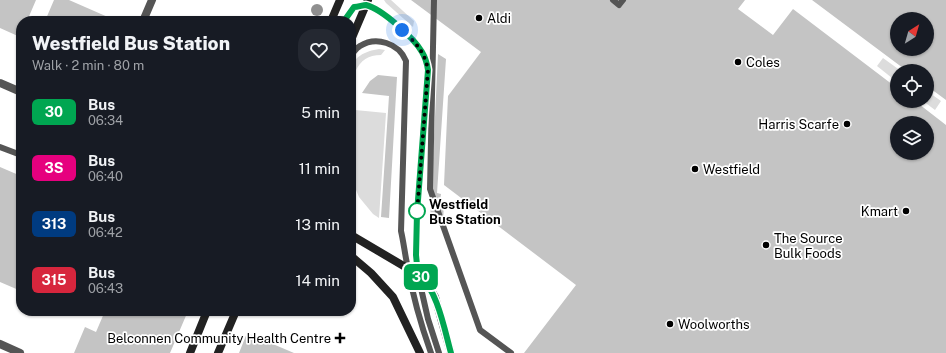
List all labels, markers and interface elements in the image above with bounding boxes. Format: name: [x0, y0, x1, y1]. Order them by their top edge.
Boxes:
place label: Aldi: [487, 11, 511, 26]
north arrow: [890, 12, 934, 56]
map controls: [890, 12, 934, 160]
marker: Aldi: [474, 13, 484, 23]
your location: [392, 20, 412, 40]
button: heart: [298, 29, 340, 71]
text: Westfield Bus Station: [32, 32, 230, 54]
place label: Coles: [746, 55, 780, 70]
marker: Coles: [733, 57, 743, 67]
text: Walk · 2 min · 80 m: [32, 58, 144, 73]
button: locate: [890, 64, 934, 108]
text: Bus: [88, 96, 115, 113]
text: 30: [45, 104, 63, 120]
text: 5 min: [301, 104, 340, 121]
text: 06:34: [88, 113, 123, 128]
button: layers: [890, 116, 934, 160]
place label: Harris Scarfe: [758, 117, 839, 132]
marker: Harris Scarfe: [842, 119, 852, 129]
text: Bus: [88, 152, 115, 169]
text: 3S: [45, 160, 64, 176]
text: 11 min: [299, 160, 340, 177]
place label: Westfield: [703, 162, 760, 177]
marker: Westfield: [690, 164, 700, 174]
text: 06:40: [88, 169, 123, 184]
place label: Westfield Bus Station: [429, 197, 501, 227]
marker: Westfield Bus Station: [408, 202, 426, 220]
place label: Kmart: [861, 204, 898, 219]
marker: Kmart: [901, 206, 911, 216]
text: Bus: [88, 208, 115, 225]
text: 313: [42, 216, 66, 232]
text: 13 min: [295, 216, 340, 233]
text: 06:42: [88, 225, 123, 240]
place label: The Source Bulk Foods: [774, 231, 843, 261]
marker: The Source Bulk Foods: [761, 240, 771, 250]
text: Bus: [88, 264, 115, 281]
line badge: 30: [403, 264, 439, 290]
text: 30: [412, 269, 430, 285]
text: 315: [42, 272, 66, 288]
text: 14 min: [295, 272, 340, 289]
text: 06:43: [88, 281, 123, 296]
place label: Woolworths: [678, 317, 750, 332]
marker: Woolworths: [665, 319, 675, 329]
place label: Belconnen Community Health Centre: [107, 331, 331, 346]
marker: Belconnen Community Health Centre: [334, 332, 346, 344]

